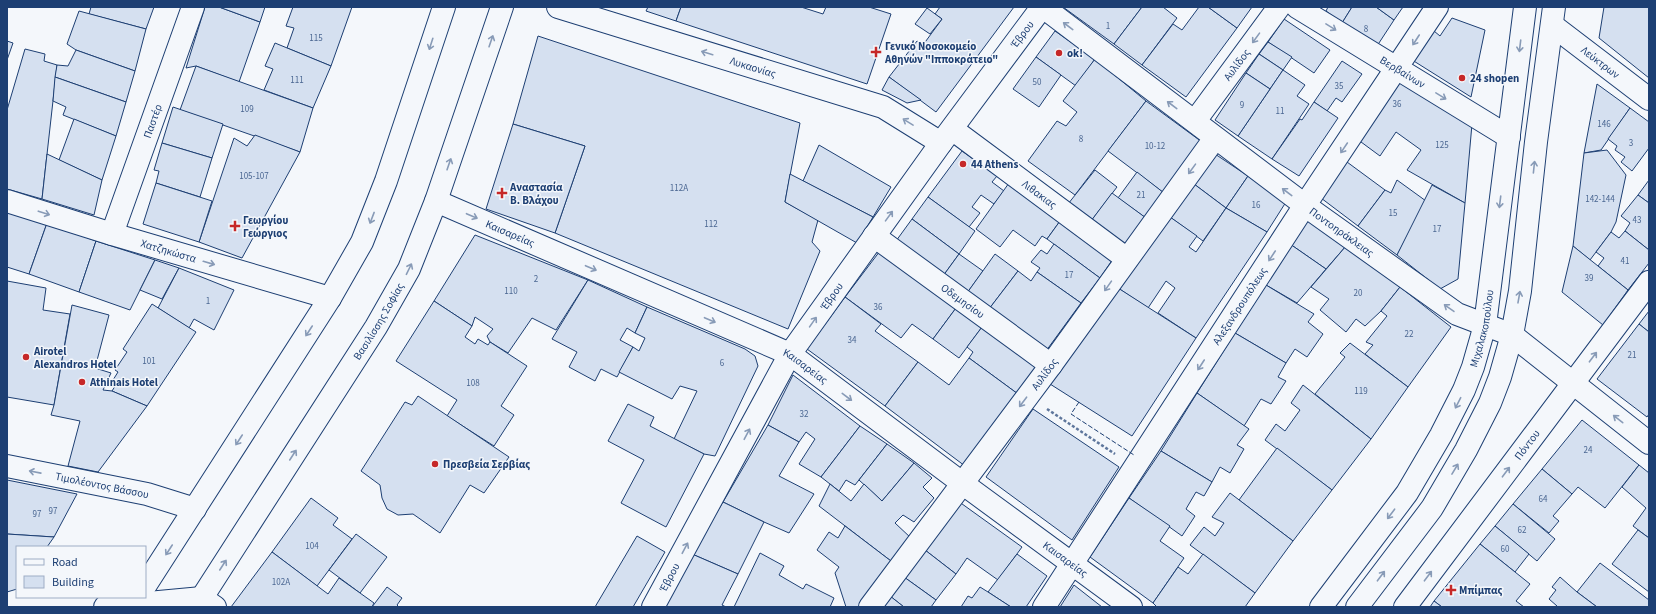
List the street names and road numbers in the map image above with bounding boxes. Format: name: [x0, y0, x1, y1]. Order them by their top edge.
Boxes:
street label: Έβρου: [1006, 17, 1037, 51]
street label: Λεύκτρων: [1578, 42, 1623, 82]
street label: Αυλίδος: [1220, 45, 1253, 84]
street label: Βερβαίνων: [1377, 52, 1428, 91]
street label: Λυκαονίας: [728, 53, 778, 81]
street label: Παστέρ: [139, 102, 165, 140]
street label: Λιθακιας: [1019, 176, 1060, 212]
street label: Ποντοηράκλειας: [1306, 204, 1377, 260]
street label: Καισαρείας: [483, 216, 537, 250]
street label: Χατζηκώστα: [139, 235, 198, 266]
street label: Αλεξανδρουπόλεως: [1209, 264, 1270, 348]
street label: Έβρου: [816, 279, 846, 314]
street label: Βασιλίσσης Σοφίας: [349, 280, 407, 363]
street label: Οδεμησίου: [938, 280, 988, 322]
street label: Μιχαλακοπούλου: [1466, 289, 1497, 369]
street label: Καισαρείας: [781, 344, 831, 387]
street label: Αυλίδος: [1027, 355, 1061, 393]
street label: Πόντου: [1511, 426, 1543, 463]
street label: Τιμολέοντος Βάσσου: [54, 468, 150, 502]
street label: Καισαρείας: [1040, 537, 1091, 581]
street label: Έβρου: [655, 560, 683, 595]

